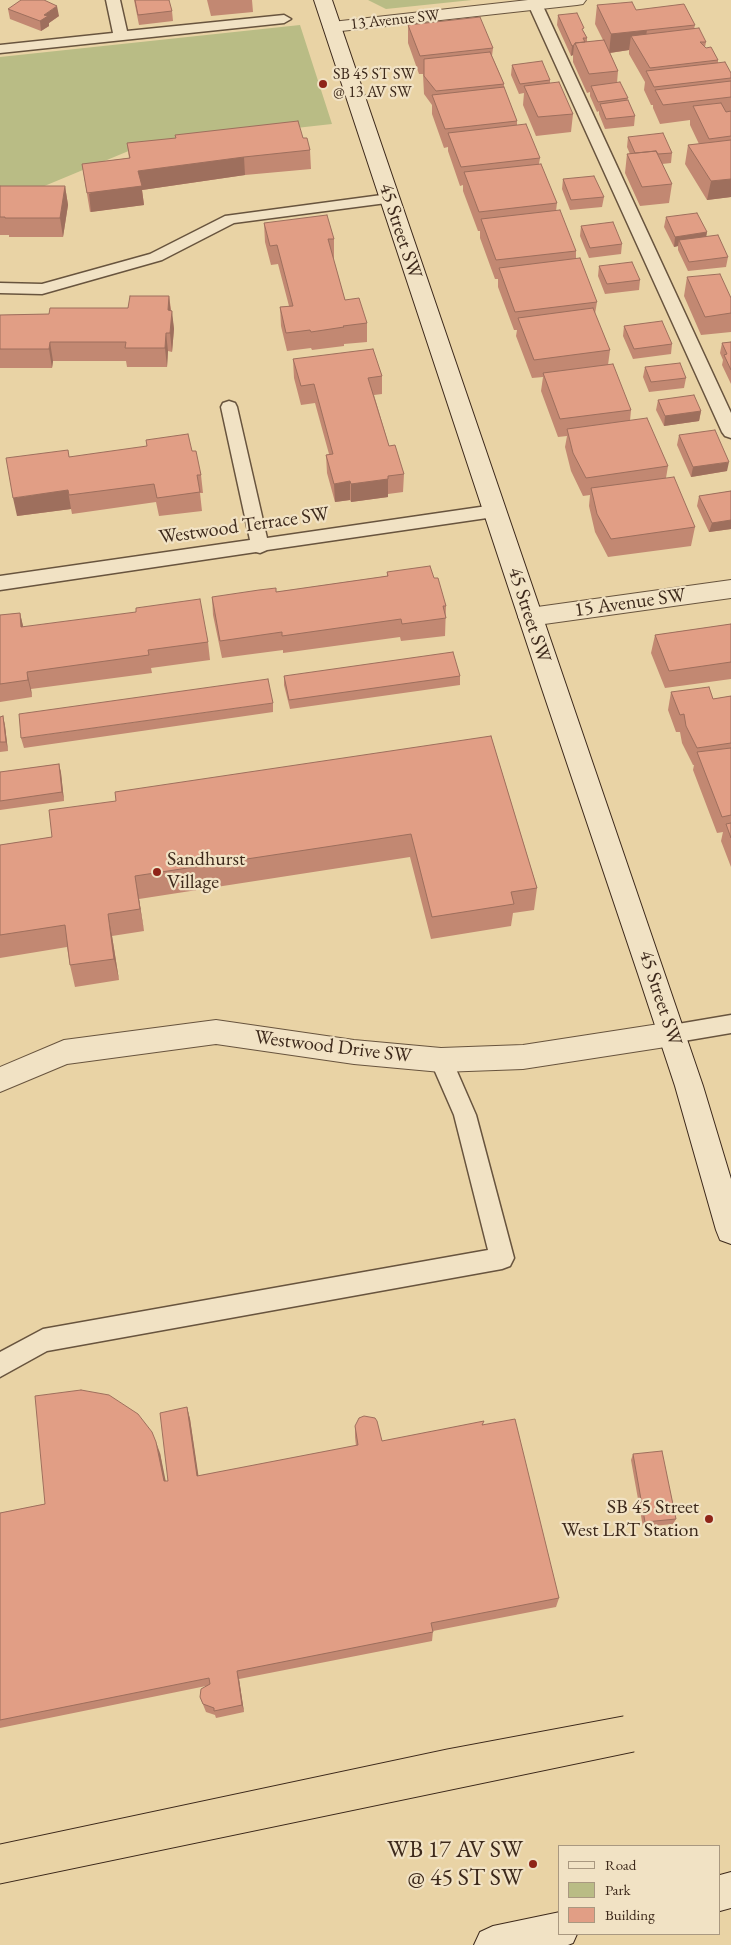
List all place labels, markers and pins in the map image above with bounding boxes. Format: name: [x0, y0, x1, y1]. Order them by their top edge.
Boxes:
place label: SB 45 ST SW @ 13 AV SW: [333, 65, 415, 103]
marker: SB 45 ST SW @ 13 AV SW: [317, 78, 329, 90]
place label: Sandhurst Village: [167, 848, 245, 895]
marker: Sandhurst Village: [151, 866, 163, 878]
place label: SB 45 Street West LRT Station: [562, 1496, 699, 1543]
marker: SB 45 Street West LRT Station: [703, 1513, 715, 1525]
place label: WB 17 AV SW @ 45 ST SW: [387, 1836, 523, 1892]
marker: WB 17 AV SW @ 45 ST SW: [527, 1858, 539, 1870]

